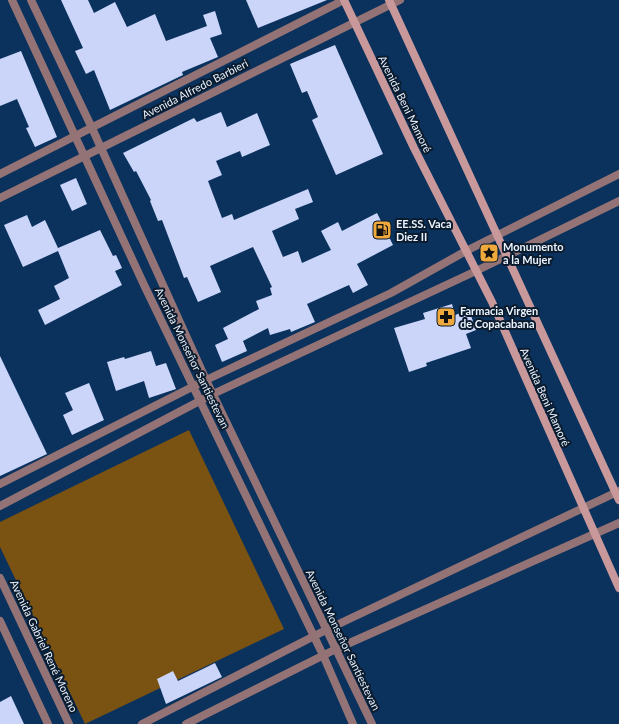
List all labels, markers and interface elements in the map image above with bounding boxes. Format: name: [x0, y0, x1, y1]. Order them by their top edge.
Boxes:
street label: Avenida Beni Mamoré: [376, 53, 435, 155]
street label: Avenida Alfredo Barbieri: [139, 56, 250, 121]
place label: EE.SS. Vaca Diez II: [396, 217, 451, 243]
fuel station icon: EE.SS. Vaca Diez II: [371, 219, 393, 241]
place label: Monumento a la Mujer: [503, 240, 564, 266]
place icon: Monumento a la Mujer: [478, 242, 500, 264]
street label: Avenida Monseñor Santiestevan: [153, 285, 232, 430]
place label: Farmacia Virgen de Copacabana: [460, 304, 538, 330]
pharmacy icon: Farmacia Virgen de Copacabana: [435, 306, 457, 328]
street label: Avenida Beni Mamoré: [518, 346, 573, 448]
street label: Avenida Monseñor Santiestevan: [304, 567, 383, 712]
street label: Avenida Gabriel René Moreno: [8, 578, 81, 714]

